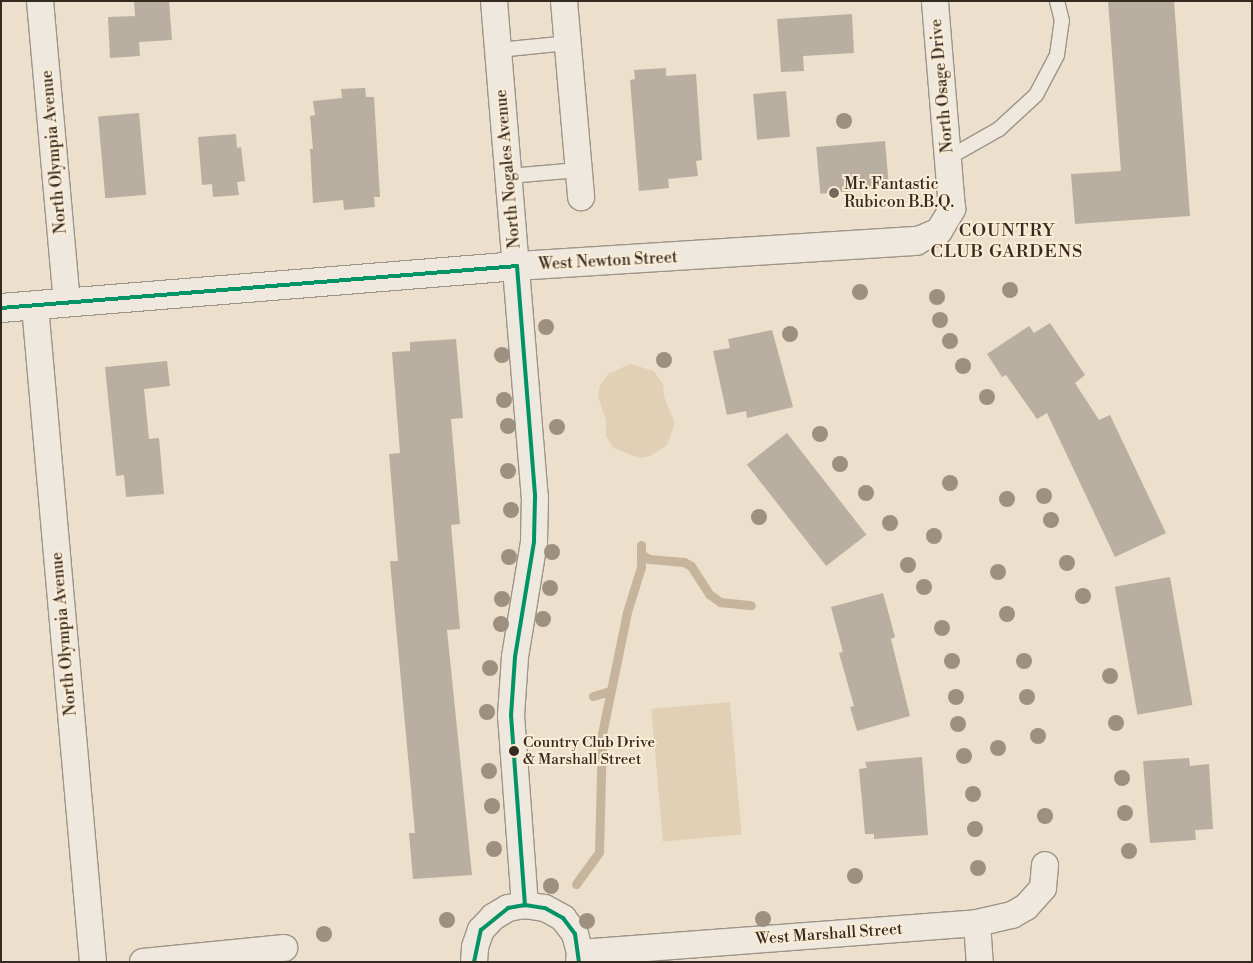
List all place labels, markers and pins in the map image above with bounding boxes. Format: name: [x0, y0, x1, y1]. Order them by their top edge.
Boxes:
place label: Mr. Fantastic Rubicon B.B.Q.: [844, 174, 954, 212]
marker: Mr. Fantastic Rubicon B.B.Q.: [828, 187, 840, 199]
place label: Country Club Drive & Marshall Street: [523, 733, 655, 768]
marker: Country Club Drive & Marshall Street: [509, 746, 519, 756]

